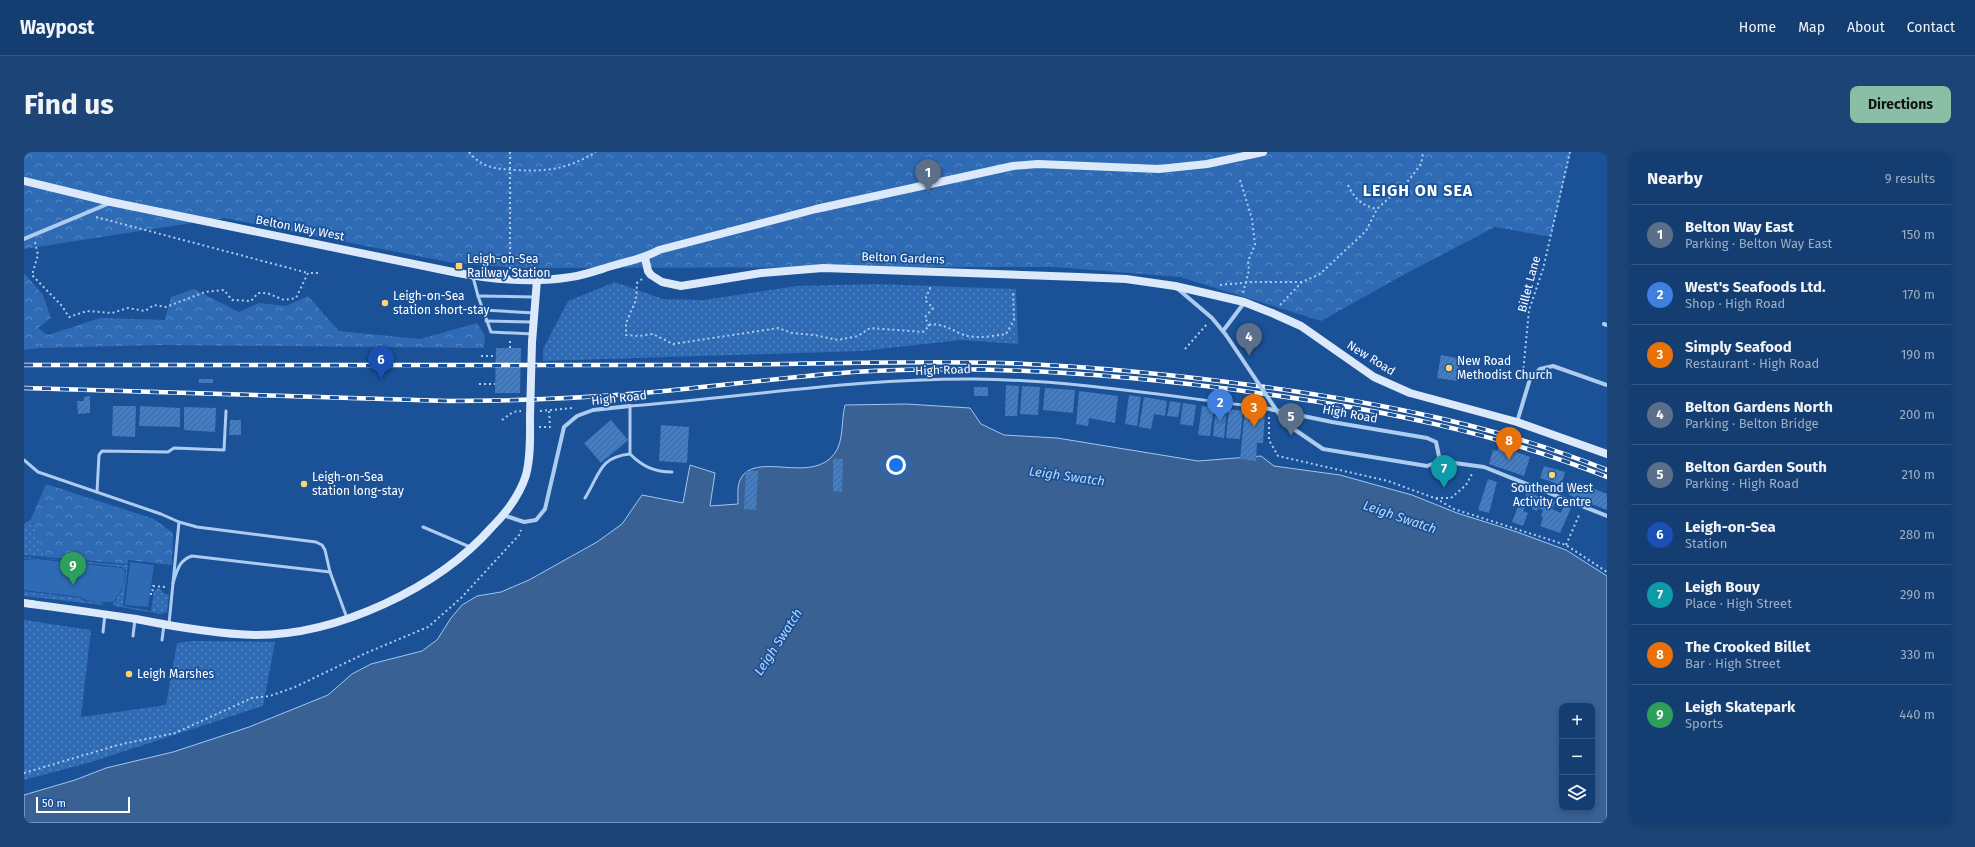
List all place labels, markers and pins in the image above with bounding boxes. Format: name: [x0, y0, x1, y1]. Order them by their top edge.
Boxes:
pin: 1: [915, 159, 941, 192]
place label: Leigh-on-Sea Railway Station: [467, 252, 551, 280]
marker: Leigh-on-Sea Railway Station: [454, 261, 464, 271]
place label: Leigh-on-Sea station short-stay: [393, 289, 489, 317]
marker: Leigh-on-Sea station short-stay: [380, 298, 390, 308]
pin: 4: [1236, 323, 1262, 356]
pin: 6: [368, 346, 394, 379]
place label: New Road Methodist Church: [1457, 354, 1553, 382]
marker: New Road Methodist Church: [1444, 363, 1454, 373]
pin: 2: [1207, 389, 1233, 422]
pin: 3: [1241, 394, 1267, 427]
pin: 5: [1278, 403, 1304, 436]
pin: 8: [1496, 427, 1522, 460]
pin: 7: [1431, 455, 1457, 488]
place label: Leigh-on-Sea station long-stay: [312, 470, 404, 498]
marker: Southend West Activity Centre: [1547, 470, 1557, 480]
marker: Leigh-on-Sea station long-stay: [299, 479, 309, 489]
place label: Southend West Activity Centre: [1511, 481, 1594, 509]
pin: 9: [60, 552, 86, 585]
place label: Leigh Marshes: [137, 667, 215, 681]
marker: Leigh Marshes: [124, 669, 134, 679]

